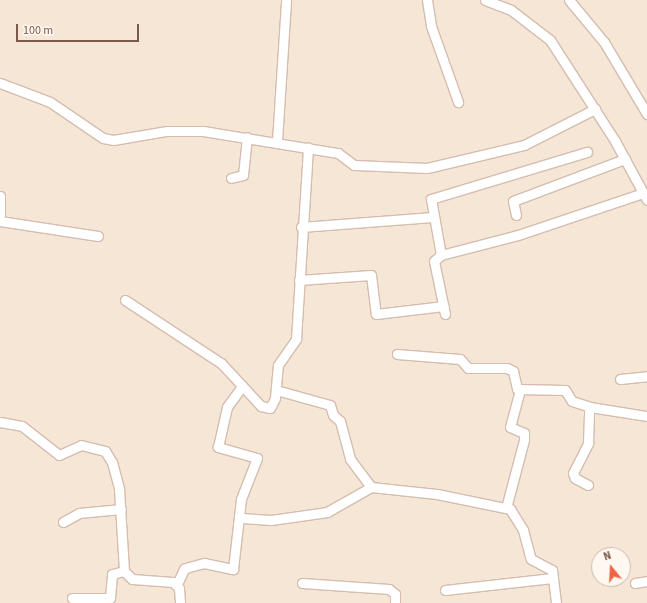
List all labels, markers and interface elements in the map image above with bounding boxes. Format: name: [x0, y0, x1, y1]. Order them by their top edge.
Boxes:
scale bar: [18, 16, 141, 42]
text: 100 m: [23, 22, 53, 39]
north arrow: [591, 547, 631, 587]
text: N: [602, 548, 613, 564]

